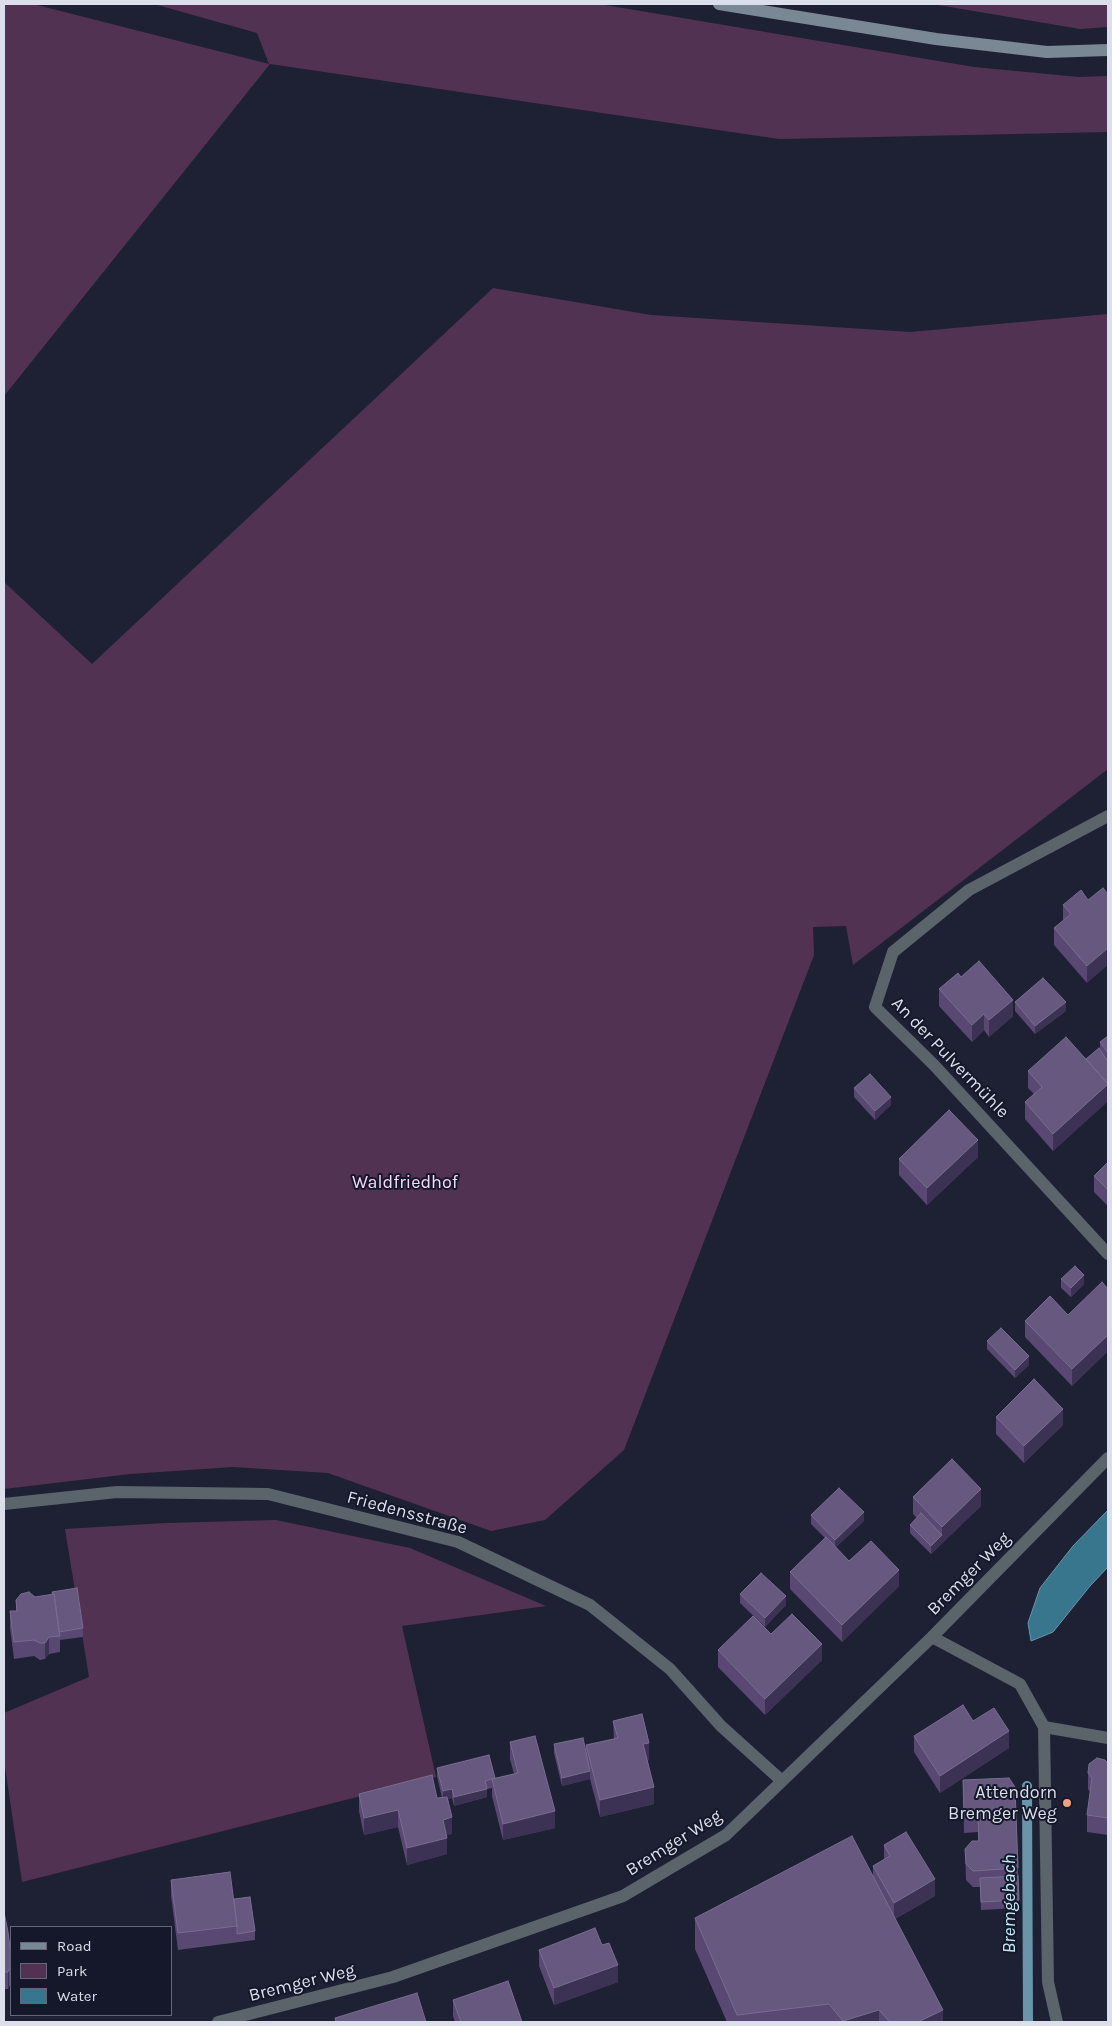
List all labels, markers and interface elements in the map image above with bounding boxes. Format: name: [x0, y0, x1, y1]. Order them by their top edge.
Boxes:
street label: An der Pulvermühle: [887, 993, 1013, 1123]
park label: Waldfriedhof: [352, 1172, 458, 1194]
street label: Friedensstraße: [344, 1487, 470, 1539]
street label: Bremger Weg: [923, 1528, 1015, 1620]
place label: Attendorn Bremger Weg: [948, 1782, 1057, 1825]
marker: Attendorn Bremger Weg: [1061, 1797, 1073, 1809]
street label: Bremger Weg: [622, 1805, 726, 1881]
water label: Bremgebach: [999, 1854, 1021, 1954]
legend: [10, 1926, 172, 2016]
text: Road: [57, 1937, 92, 1955]
street label: Bremger Weg: [247, 1959, 357, 2007]
text: Park: [57, 1962, 87, 1980]
text: Water: [57, 1987, 97, 2005]

